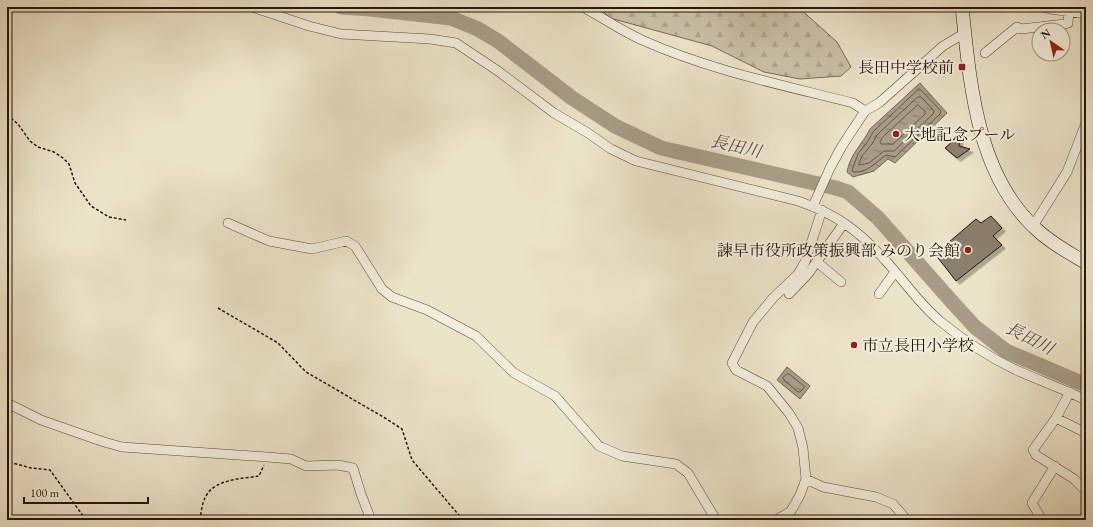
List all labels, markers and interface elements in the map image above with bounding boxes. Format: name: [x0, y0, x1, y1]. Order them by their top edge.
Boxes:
north arrow: [1031, 22, 1071, 62]
text: N: [1038, 25, 1053, 42]
place label: 長田中学校前: [858, 57, 954, 78]
marker: 長田中学校前: [957, 62, 967, 72]
place label: 大地記念プール: [904, 124, 1015, 145]
marker: 大地記念プール: [891, 129, 901, 139]
water label: 長田川: [709, 130, 765, 163]
place label: 諫早市役所政策振興部 みのり会館: [717, 240, 960, 261]
marker: 諫早市役所政策振興部 みのり会館: [963, 245, 973, 255]
water label: 長田川: [1002, 317, 1059, 360]
place label: 市立長田小学校: [862, 335, 974, 356]
marker: 市立長田小学校: [849, 340, 859, 350]
scale bar: [24, 479, 148, 505]
text: 100 m: [30, 485, 60, 501]

